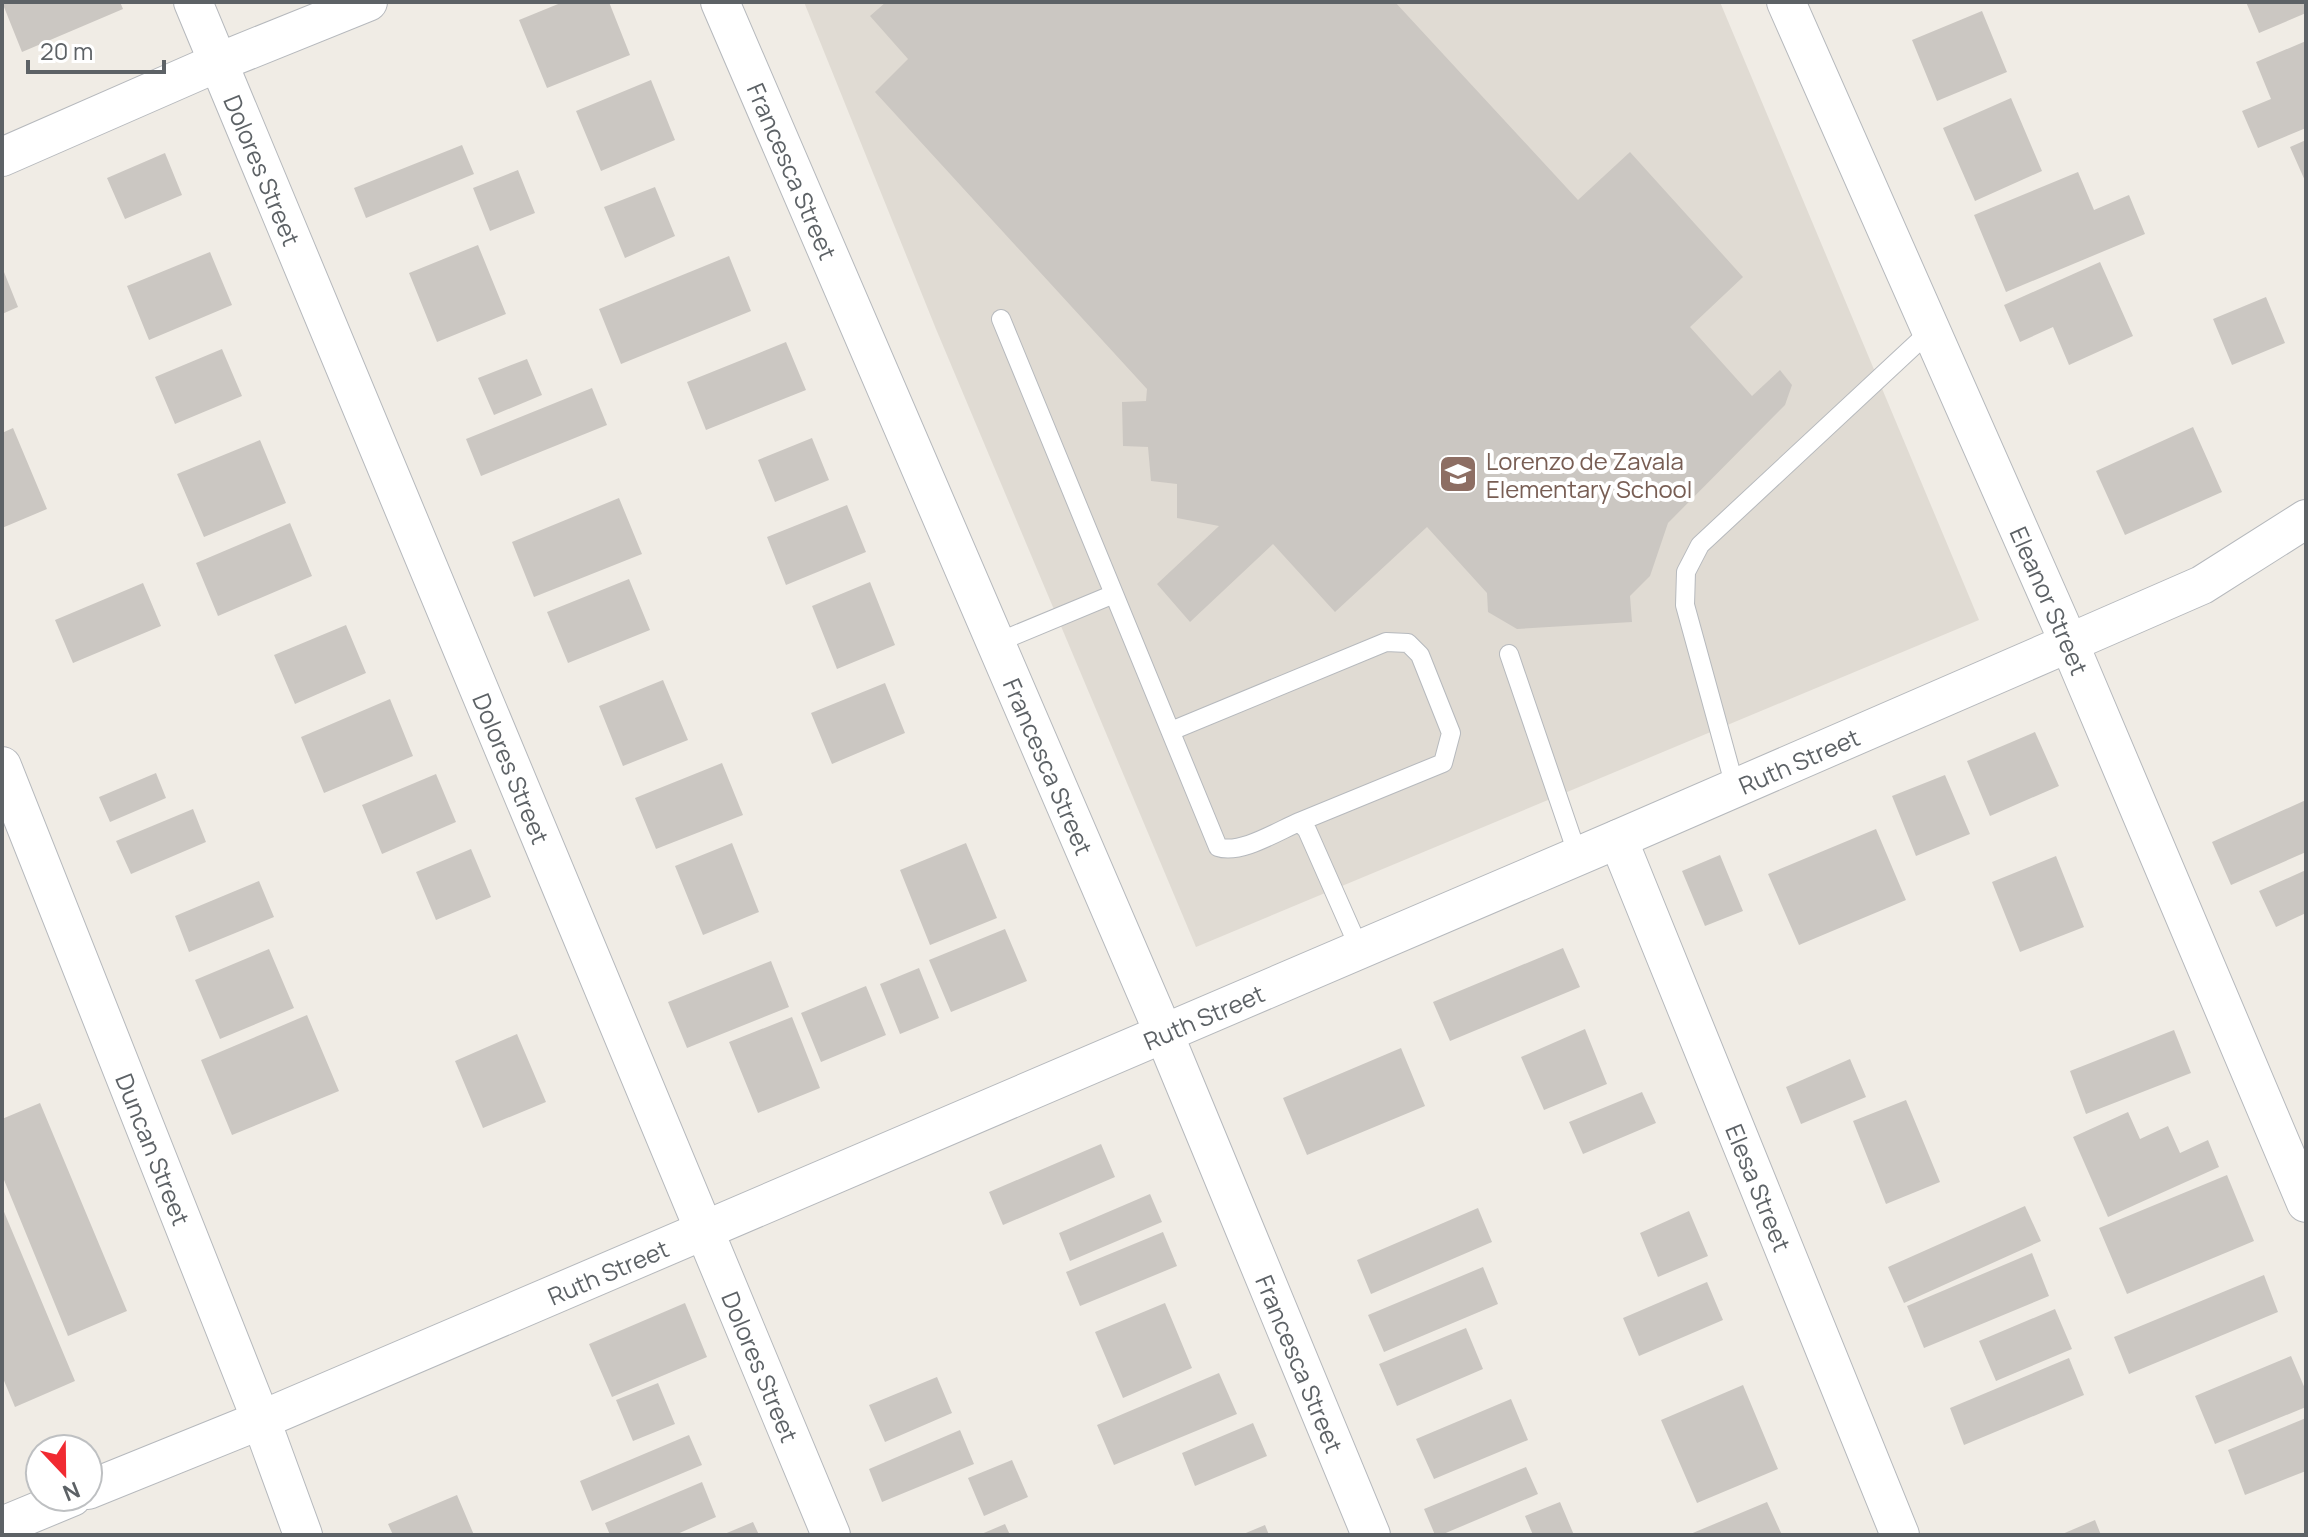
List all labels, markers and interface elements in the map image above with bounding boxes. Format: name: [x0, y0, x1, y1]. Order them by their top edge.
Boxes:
scale bar: [28, 24, 164, 74]
text: 20 m: [40, 34, 93, 67]
street label: Francesca Street: [740, 78, 845, 264]
street label: Dolores Street: [217, 90, 309, 250]
place label: Lorenzo de Zavala Elementary School: [1486, 444, 1692, 505]
school or university icon: Lorenzo de Zavala Elementary School: [1437, 453, 1479, 495]
street label: Eleanor Street: [2003, 521, 2097, 680]
street label: Francesca Street: [996, 673, 1101, 860]
street label: Dolores Street: [466, 688, 558, 849]
street label: Ruth Street: [1733, 720, 1864, 801]
street label: Ruth Street: [1138, 976, 1269, 1057]
street label: Duncan Street: [109, 1068, 199, 1230]
street label: Elesa Street: [1719, 1119, 1800, 1256]
street label: Ruth Street: [542, 1231, 674, 1312]
street label: Francesca Street: [1249, 1270, 1352, 1457]
street label: Dolores Street: [715, 1286, 807, 1447]
north arrow: [24, 1433, 104, 1513]
text: N: [59, 1475, 84, 1508]

